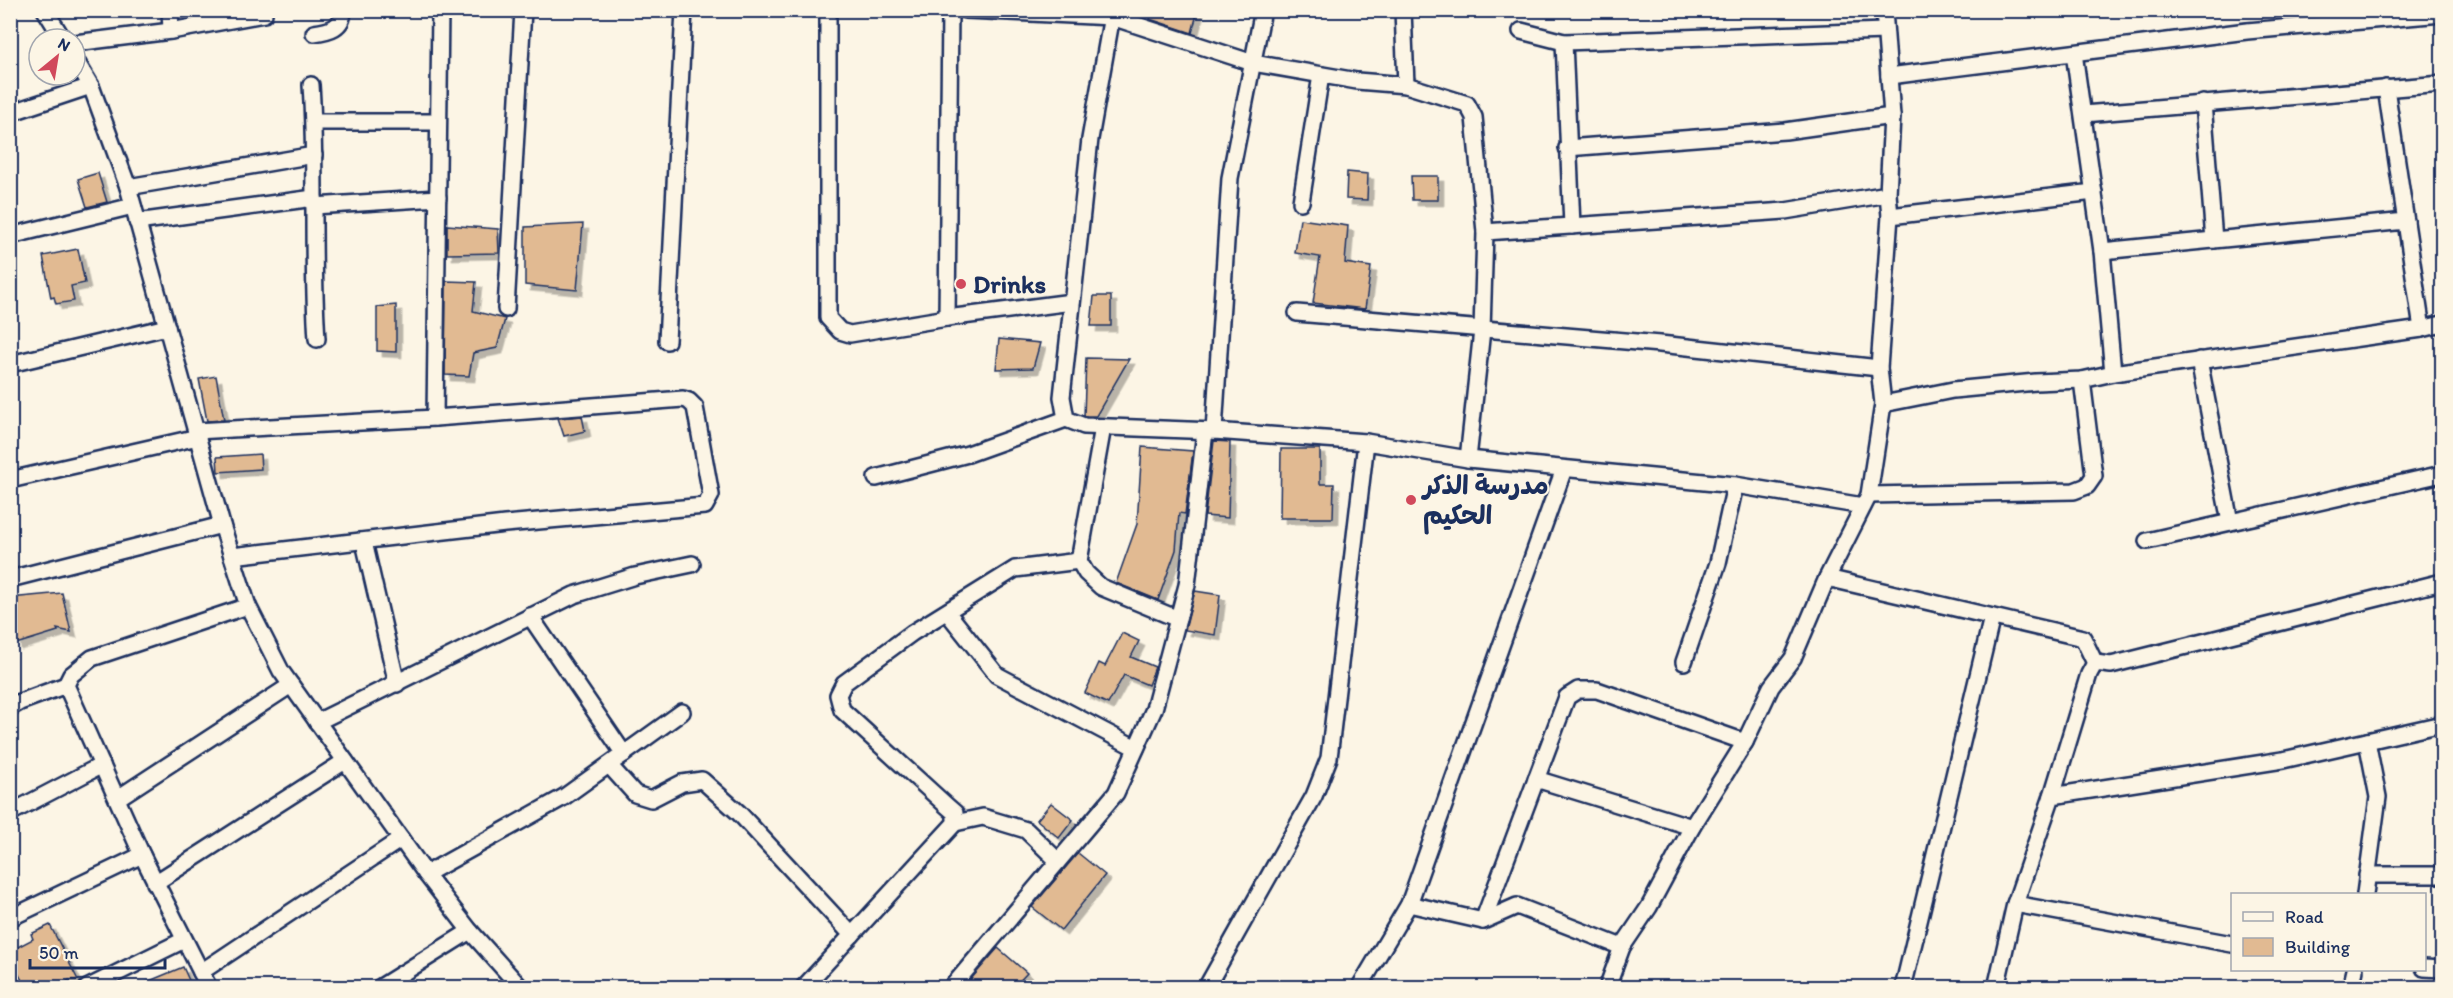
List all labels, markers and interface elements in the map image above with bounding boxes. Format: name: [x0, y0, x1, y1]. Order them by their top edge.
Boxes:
north arrow: [27, 27, 87, 87]
text: N: [55, 34, 74, 55]
place label: Drinks: [973, 268, 1046, 300]
marker: Drinks: [954, 277, 968, 291]
place label: مدرسة الذكر الحكيم: [1421, 469, 1549, 535]
marker: مدرسة الذكر الحكيم: [1404, 493, 1418, 507]
legend: [2231, 893, 2426, 971]
text: Road: [2285, 906, 2324, 928]
scale bar: [30, 932, 165, 970]
text: Building: [2285, 936, 2351, 958]
text: 50 m: [39, 942, 79, 964]

